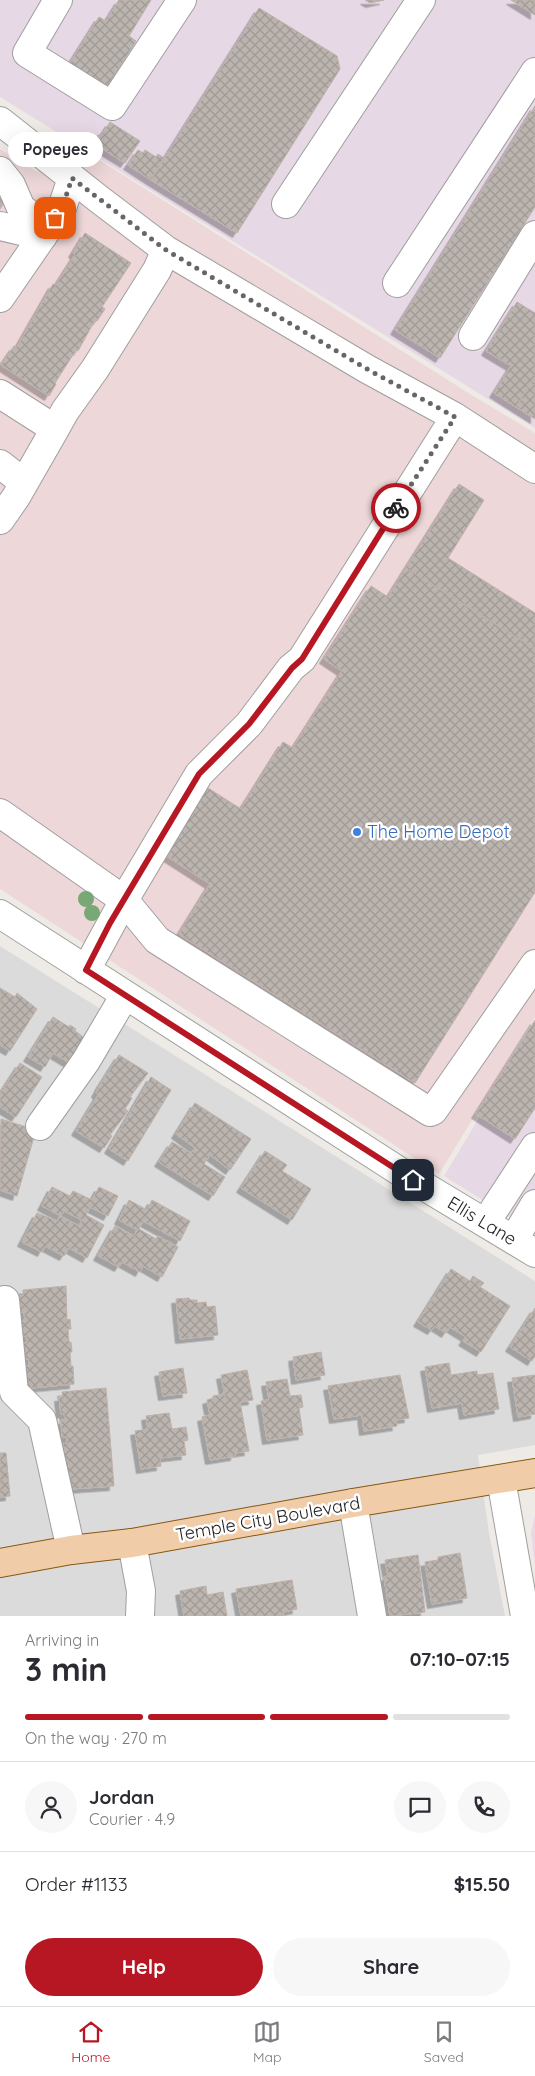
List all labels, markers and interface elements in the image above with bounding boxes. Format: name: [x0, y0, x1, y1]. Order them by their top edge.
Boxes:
callout: Popeyes: [8, 133, 102, 168]
text: Popeyes: [23, 139, 88, 159]
pin: [34, 197, 76, 239]
icon: bag: [41, 204, 69, 232]
courier: [371, 483, 421, 533]
icon: bike: [382, 494, 410, 522]
place label: The Home Depot: [367, 820, 510, 843]
marker: The Home Depot: [351, 826, 363, 838]
pin: [392, 1159, 434, 1201]
icon: home: [399, 1166, 427, 1194]
street label: Ellis Lane: [443, 1191, 521, 1250]
street label: Temple City Boulevard: [174, 1491, 362, 1546]
text: Arriving in: [25, 1630, 99, 1650]
text: 07:10–07:15: [410, 1647, 510, 1671]
text: 3 min: [25, 1649, 107, 1689]
text: On the way · 270 m: [25, 1728, 167, 1748]
button: person: [25, 1781, 77, 1833]
button: chat: [394, 1781, 446, 1833]
button: phone: [458, 1781, 510, 1833]
text: Jordan: [89, 1785, 154, 1809]
text: Courier · 4.9: [89, 1809, 175, 1829]
text: Order #1133: [25, 1872, 128, 1896]
text: $15.50: [454, 1872, 510, 1896]
button: Help: [25, 1938, 263, 1996]
button: Share: [273, 1938, 510, 1996]
tab: Home: [71, 2018, 110, 2066]
tab: Map: [253, 2018, 281, 2066]
tab: Saved: [424, 2018, 464, 2066]

